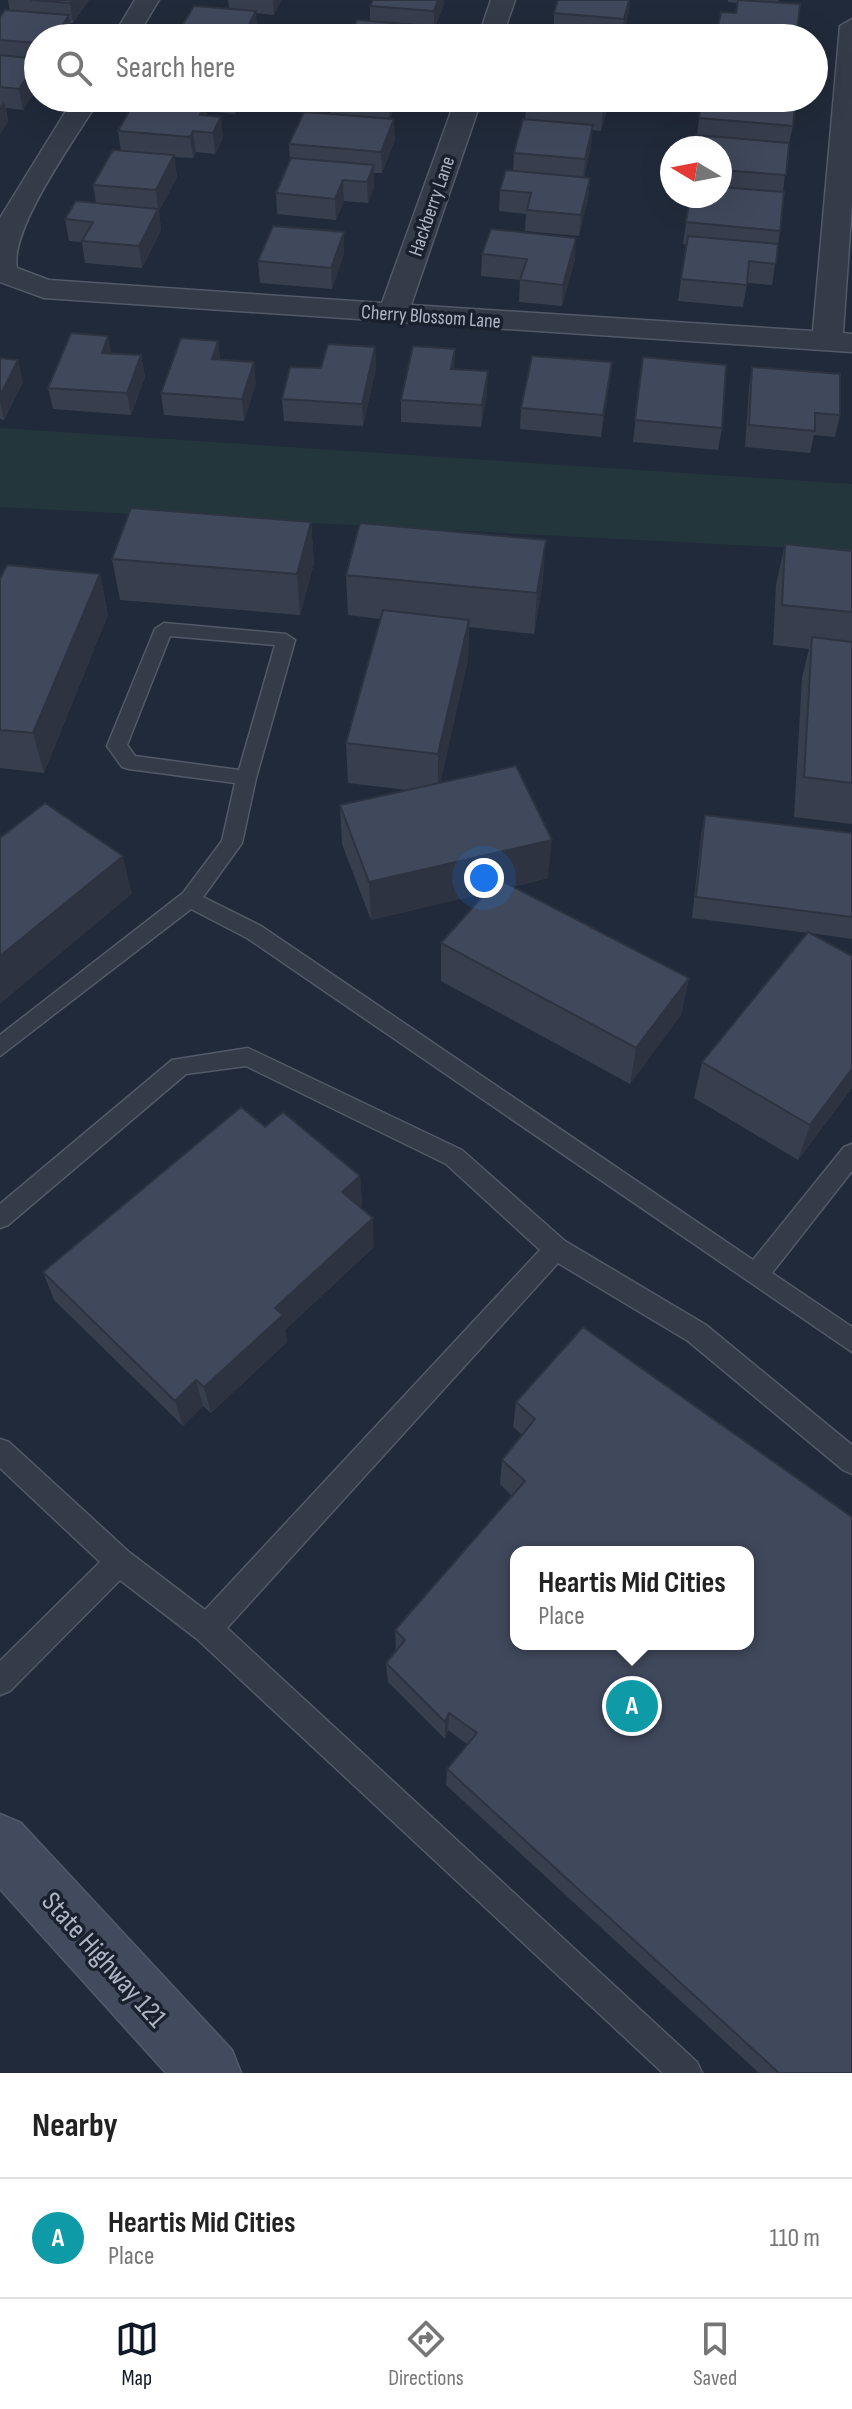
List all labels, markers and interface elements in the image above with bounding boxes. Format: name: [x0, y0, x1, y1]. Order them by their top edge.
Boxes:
search box: [24, 24, 828, 112]
icon: search: [52, 46, 96, 90]
text: Search here: [116, 50, 235, 86]
north arrow: [660, 136, 732, 208]
street label: Hackberry Lane: [404, 153, 460, 259]
street label: Cherry Blossom Lane: [360, 300, 502, 334]
your location: [464, 858, 504, 898]
popup: [510, 1546, 754, 1650]
text: Heartis Mid Cities: [538, 1565, 726, 1601]
text: Place: [538, 1601, 585, 1632]
pin: A: [606, 1676, 658, 1736]
street label: State Highway 121: [35, 1886, 173, 2035]
text: Nearby: [32, 2105, 118, 2146]
text: Heartis Mid Cities: [108, 2205, 296, 2241]
text: A: [52, 2223, 64, 2254]
text: 110 m: [769, 2223, 820, 2254]
text: Place: [108, 2241, 155, 2272]
tab: Map: [115, 2317, 159, 2392]
tab: Directions: [388, 2317, 464, 2392]
tab: Saved: [693, 2317, 737, 2392]

